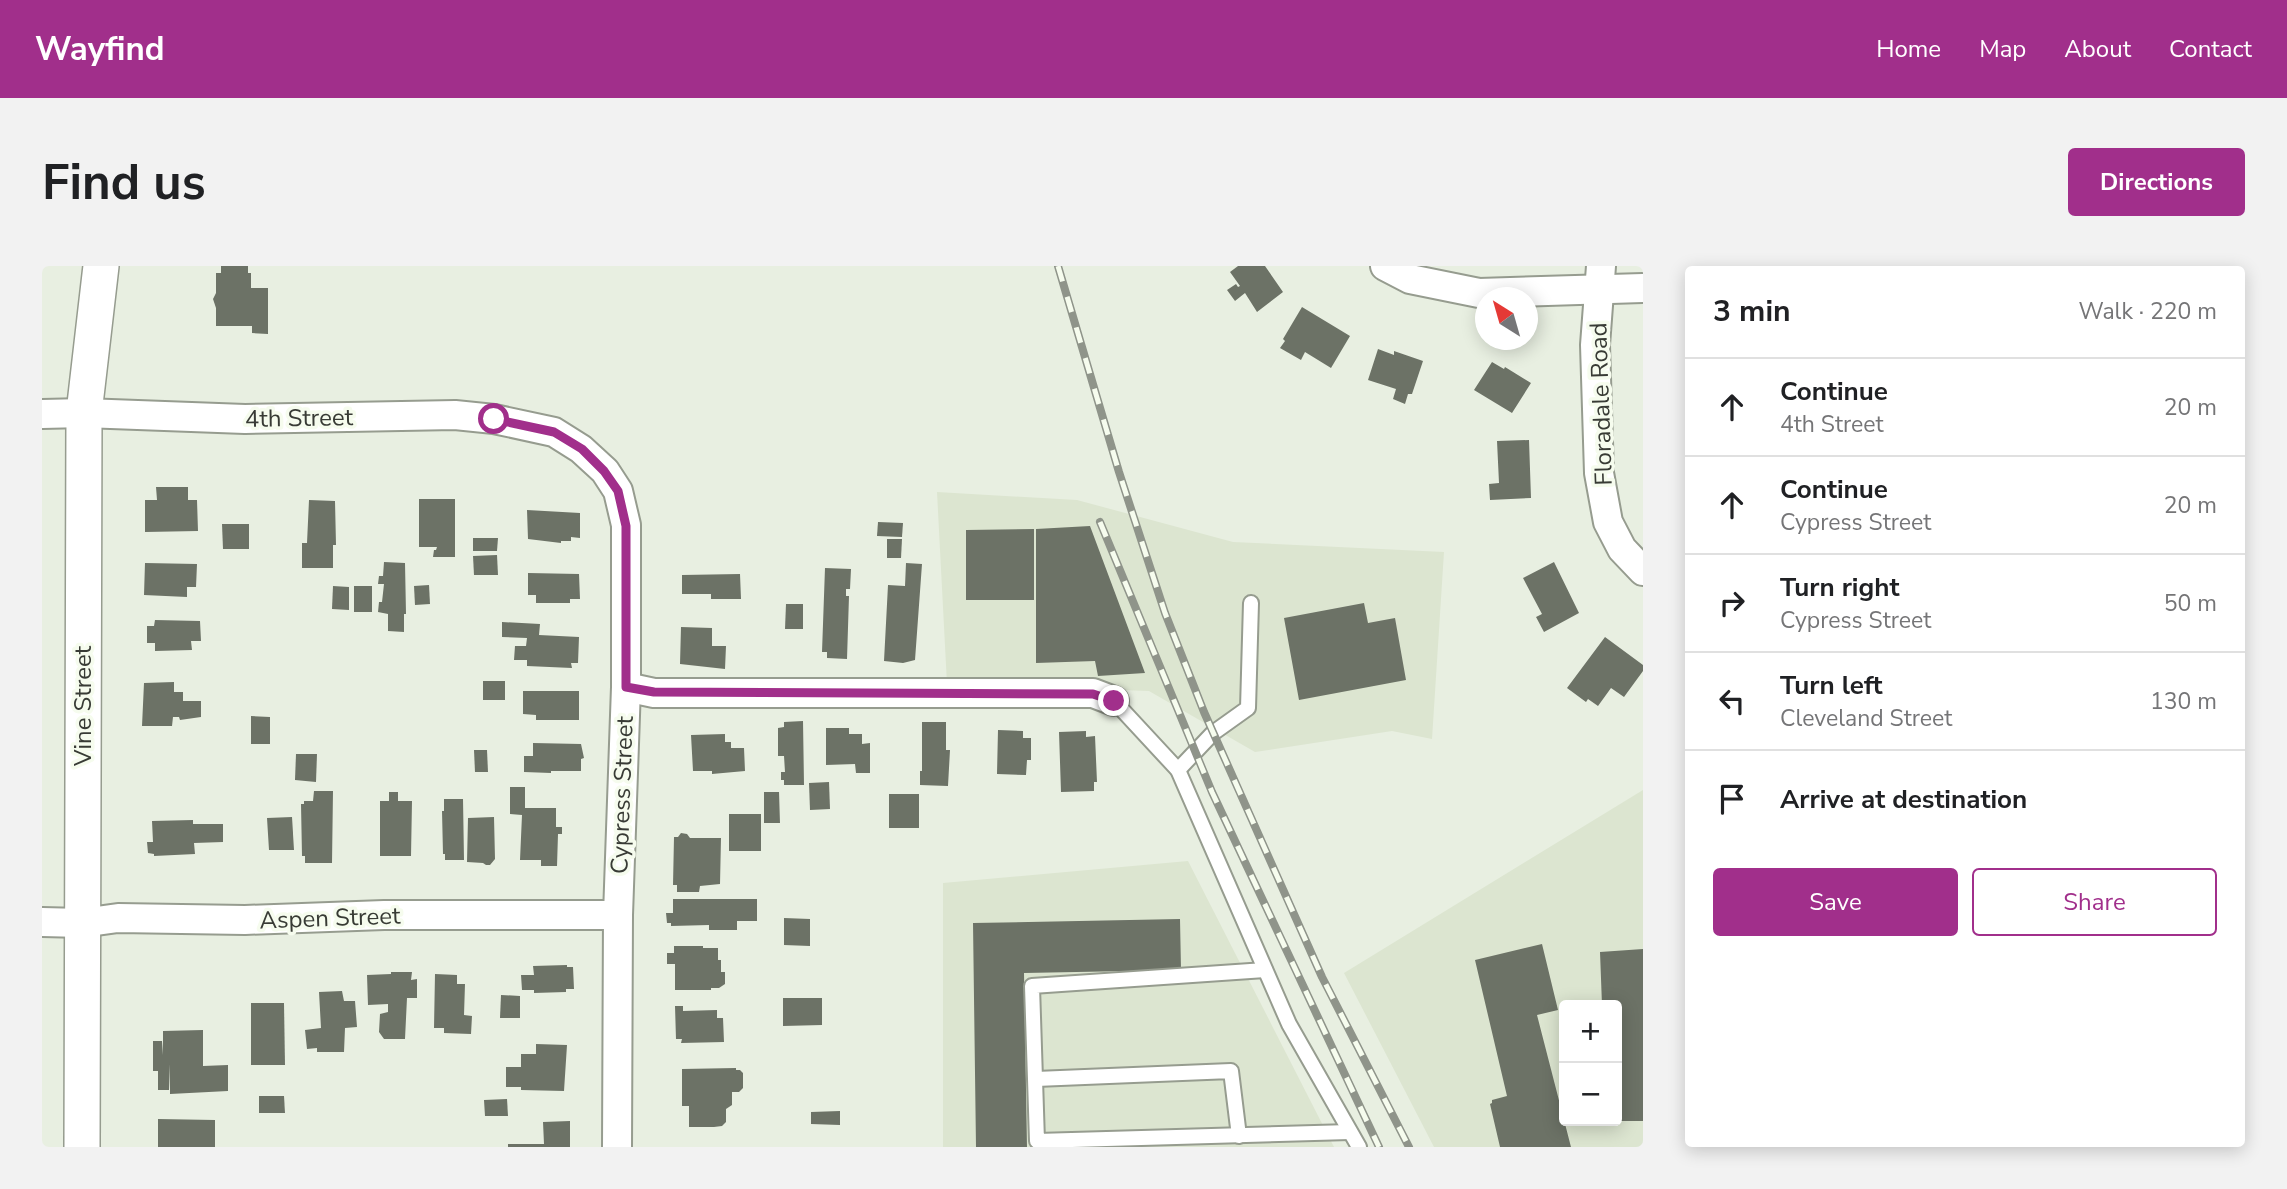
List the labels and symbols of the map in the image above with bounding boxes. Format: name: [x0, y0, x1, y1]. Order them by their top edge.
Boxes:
north arrow: [1475, 287, 1538, 350]
street label: Floradale Road: [1582, 322, 1620, 486]
street label: 4th Street: [245, 401, 354, 435]
route start: [478, 403, 509, 434]
street label: Vine Street: [67, 645, 99, 767]
route end: [1098, 685, 1129, 716]
street label: Cypress Street: [603, 715, 641, 874]
street label: Aspen Street: [259, 900, 402, 936]

